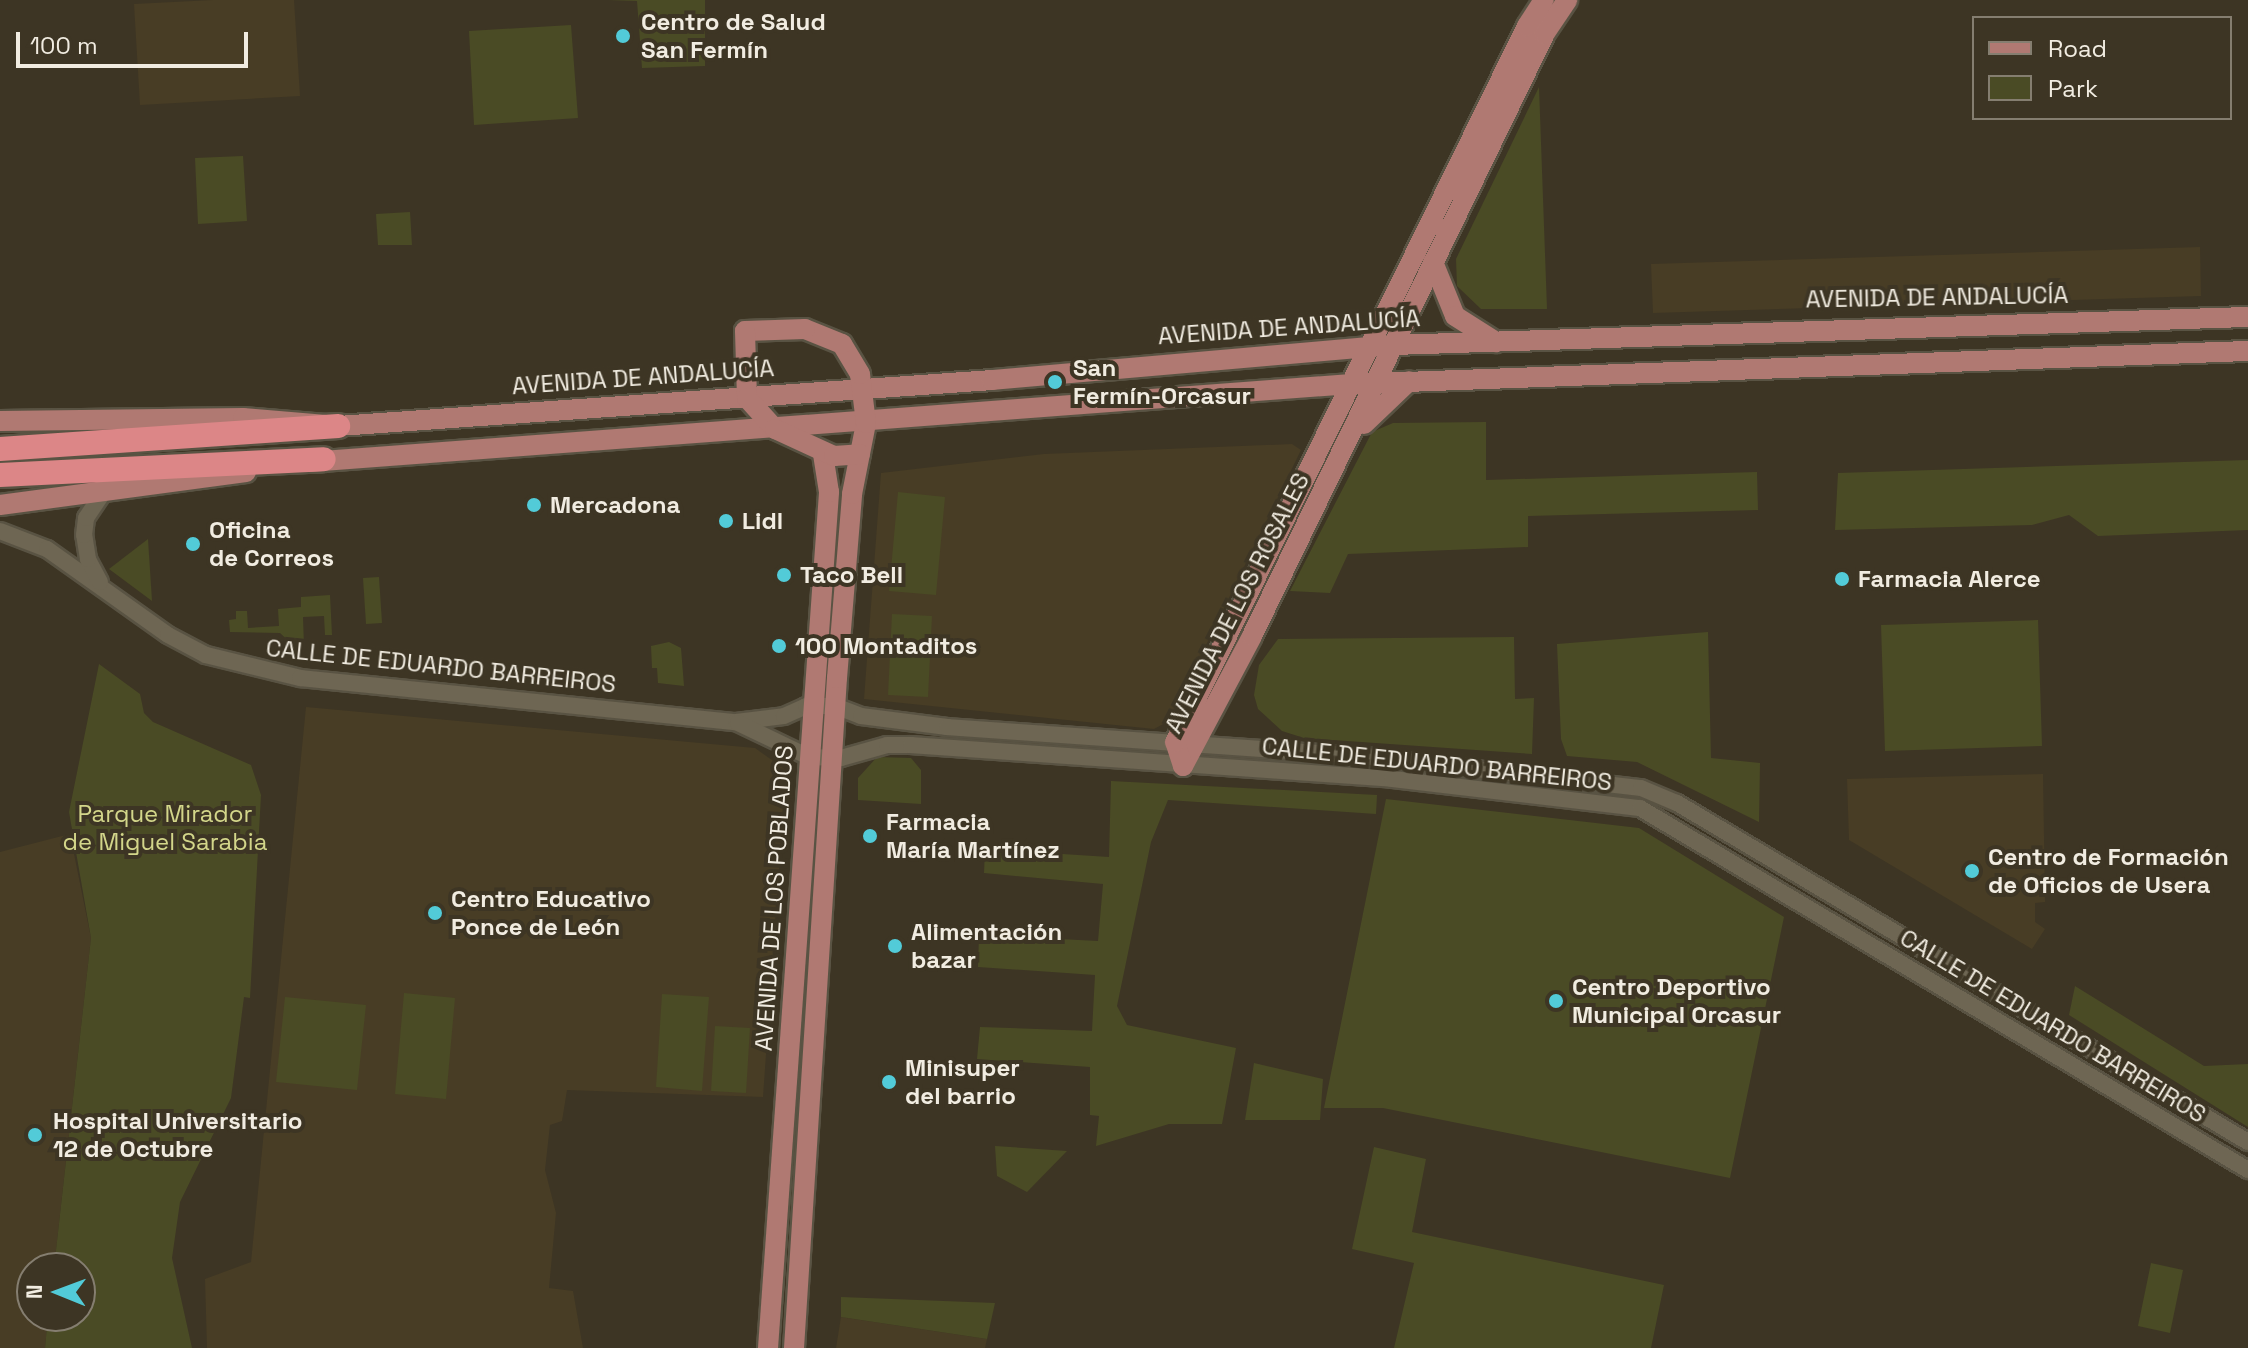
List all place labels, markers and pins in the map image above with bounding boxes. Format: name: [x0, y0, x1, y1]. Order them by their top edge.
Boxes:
place label: Centro de Salud San Fermín: [641, 8, 826, 64]
marker: Centro de Salud San Fermín: [612, 25, 634, 47]
place label: San Fermín-Orcasur: [1073, 354, 1251, 410]
marker: San Fermín-Orcasur: [1044, 371, 1066, 393]
place label: Mercadona: [550, 491, 680, 519]
marker: Mercadona: [525, 496, 543, 514]
place label: Lidl: [742, 507, 783, 535]
marker: Lidl: [717, 512, 735, 530]
place label: Oficina de Correos: [209, 516, 334, 572]
marker: Oficina de Correos: [184, 535, 202, 553]
place label: Taco Bell: [800, 561, 903, 589]
place label: Farmacia Alerce: [1858, 565, 2041, 593]
marker: Taco Bell: [775, 566, 793, 584]
marker: Farmacia Alerce: [1833, 570, 1851, 588]
place label: 100 Montaditos: [795, 632, 977, 660]
marker: 100 Montaditos: [770, 637, 788, 655]
place label: Farmacia María Martínez: [886, 808, 1060, 864]
marker: Farmacia María Martínez: [861, 827, 879, 845]
place label: Centro de Formación de Oficios de Usera: [1988, 843, 2229, 899]
marker: Centro de Formación de Oficios de Usera: [1963, 862, 1981, 880]
place label: Centro Educativo Ponce de León: [451, 885, 651, 941]
marker: Centro Educativo Ponce de León: [426, 904, 444, 922]
place label: Alimentación bazar: [911, 918, 1062, 974]
marker: Alimentación bazar: [886, 937, 904, 955]
place label: Centro Deportivo Municipal Orcasur: [1572, 973, 1781, 1029]
marker: Centro Deportivo Municipal Orcasur: [1547, 992, 1565, 1010]
place label: Minisuper del barrio: [905, 1054, 1020, 1110]
marker: Minisuper del barrio: [880, 1073, 898, 1091]
place label: Hospital Universitario 12 de Octubre: [53, 1107, 303, 1163]
marker: Hospital Universitario 12 de Octubre: [24, 1124, 46, 1146]

